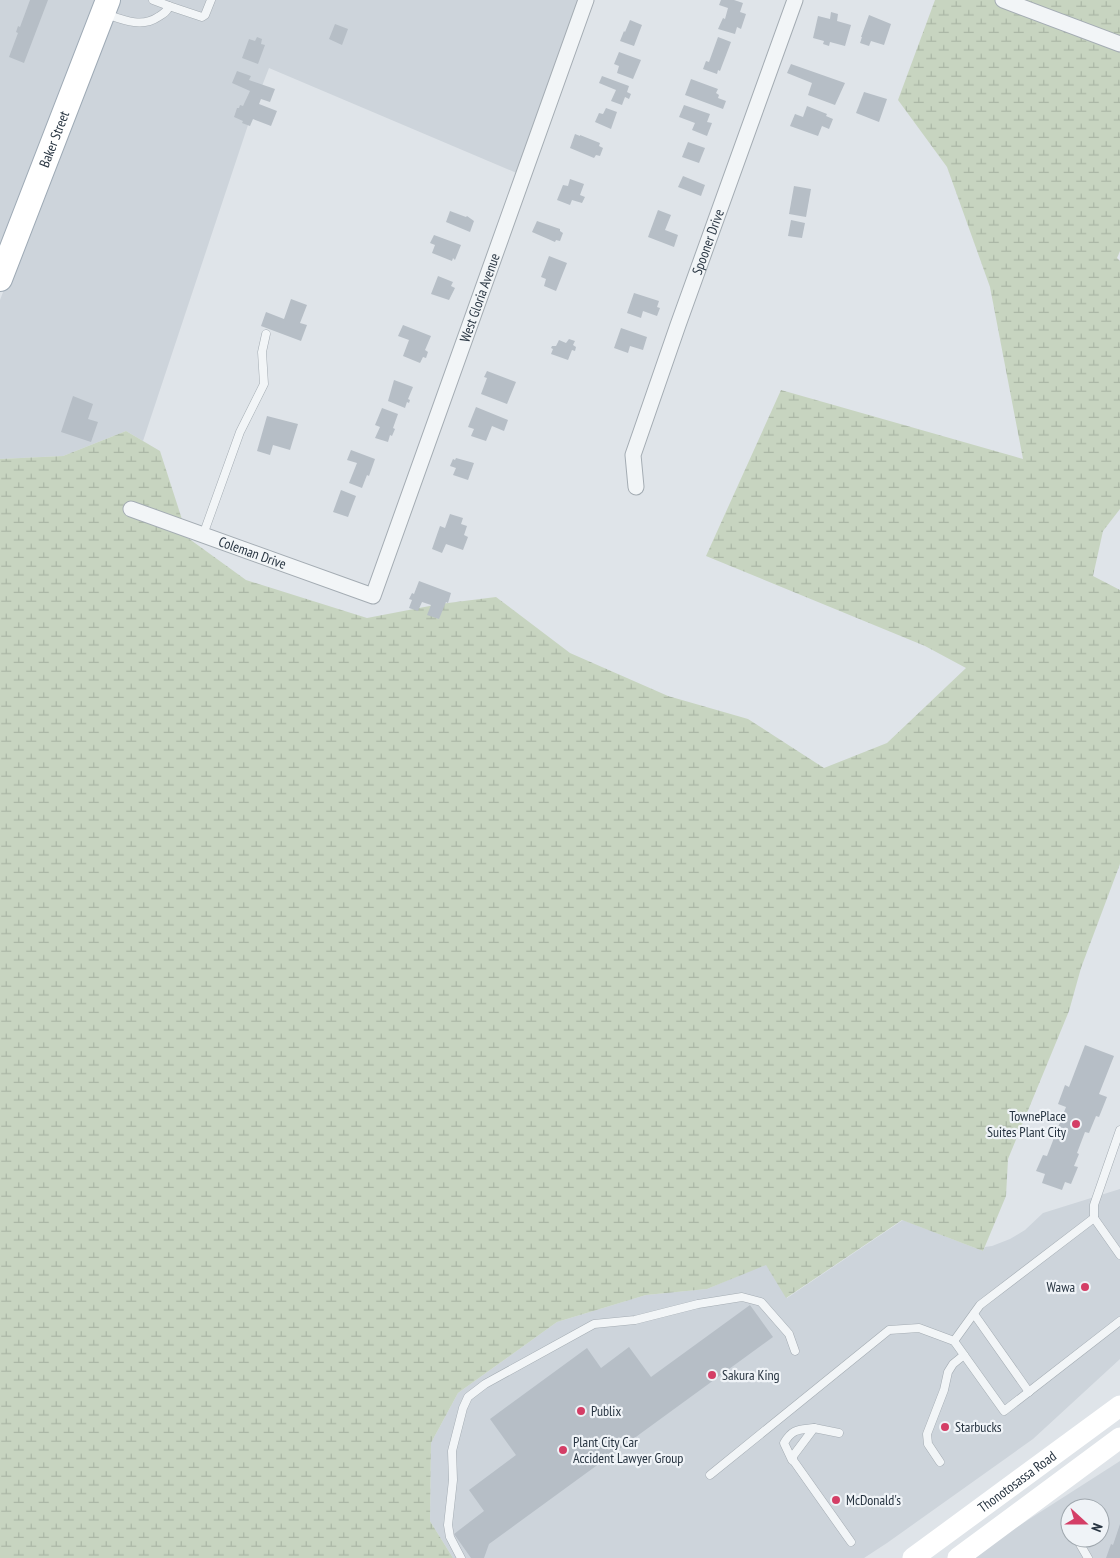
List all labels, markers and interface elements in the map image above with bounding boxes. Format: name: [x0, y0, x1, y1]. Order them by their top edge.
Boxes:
street label: Baker Street: [35, 108, 73, 170]
street label: Spooner Drive: [688, 206, 728, 277]
street label: West Gloria Avenue: [455, 251, 504, 344]
street label: Coleman Drive: [216, 532, 289, 573]
place label: TownePlace Suites Plant City: [987, 1107, 1067, 1141]
marker: TownePlace Suites Plant City: [1070, 1118, 1082, 1130]
place label: Wawa: [1047, 1278, 1075, 1296]
marker: Wawa: [1079, 1281, 1091, 1293]
place label: Sakura King: [722, 1366, 780, 1384]
marker: Sakura King: [706, 1369, 718, 1381]
place label: Publix: [591, 1402, 621, 1420]
marker: Publix: [575, 1405, 587, 1417]
place label: Starbucks: [955, 1418, 1002, 1436]
marker: Starbucks: [939, 1421, 951, 1433]
place label: Plant City Car Accident Lawyer Group: [573, 1433, 683, 1467]
marker: Plant City Car Accident Lawyer Group: [557, 1444, 569, 1456]
street label: Thonotosassa Road: [974, 1447, 1060, 1516]
place label: McDonald's: [846, 1491, 901, 1509]
marker: McDonald's: [830, 1494, 842, 1506]
north arrow: [1060, 1498, 1110, 1548]
text: N: [1087, 1521, 1107, 1534]

